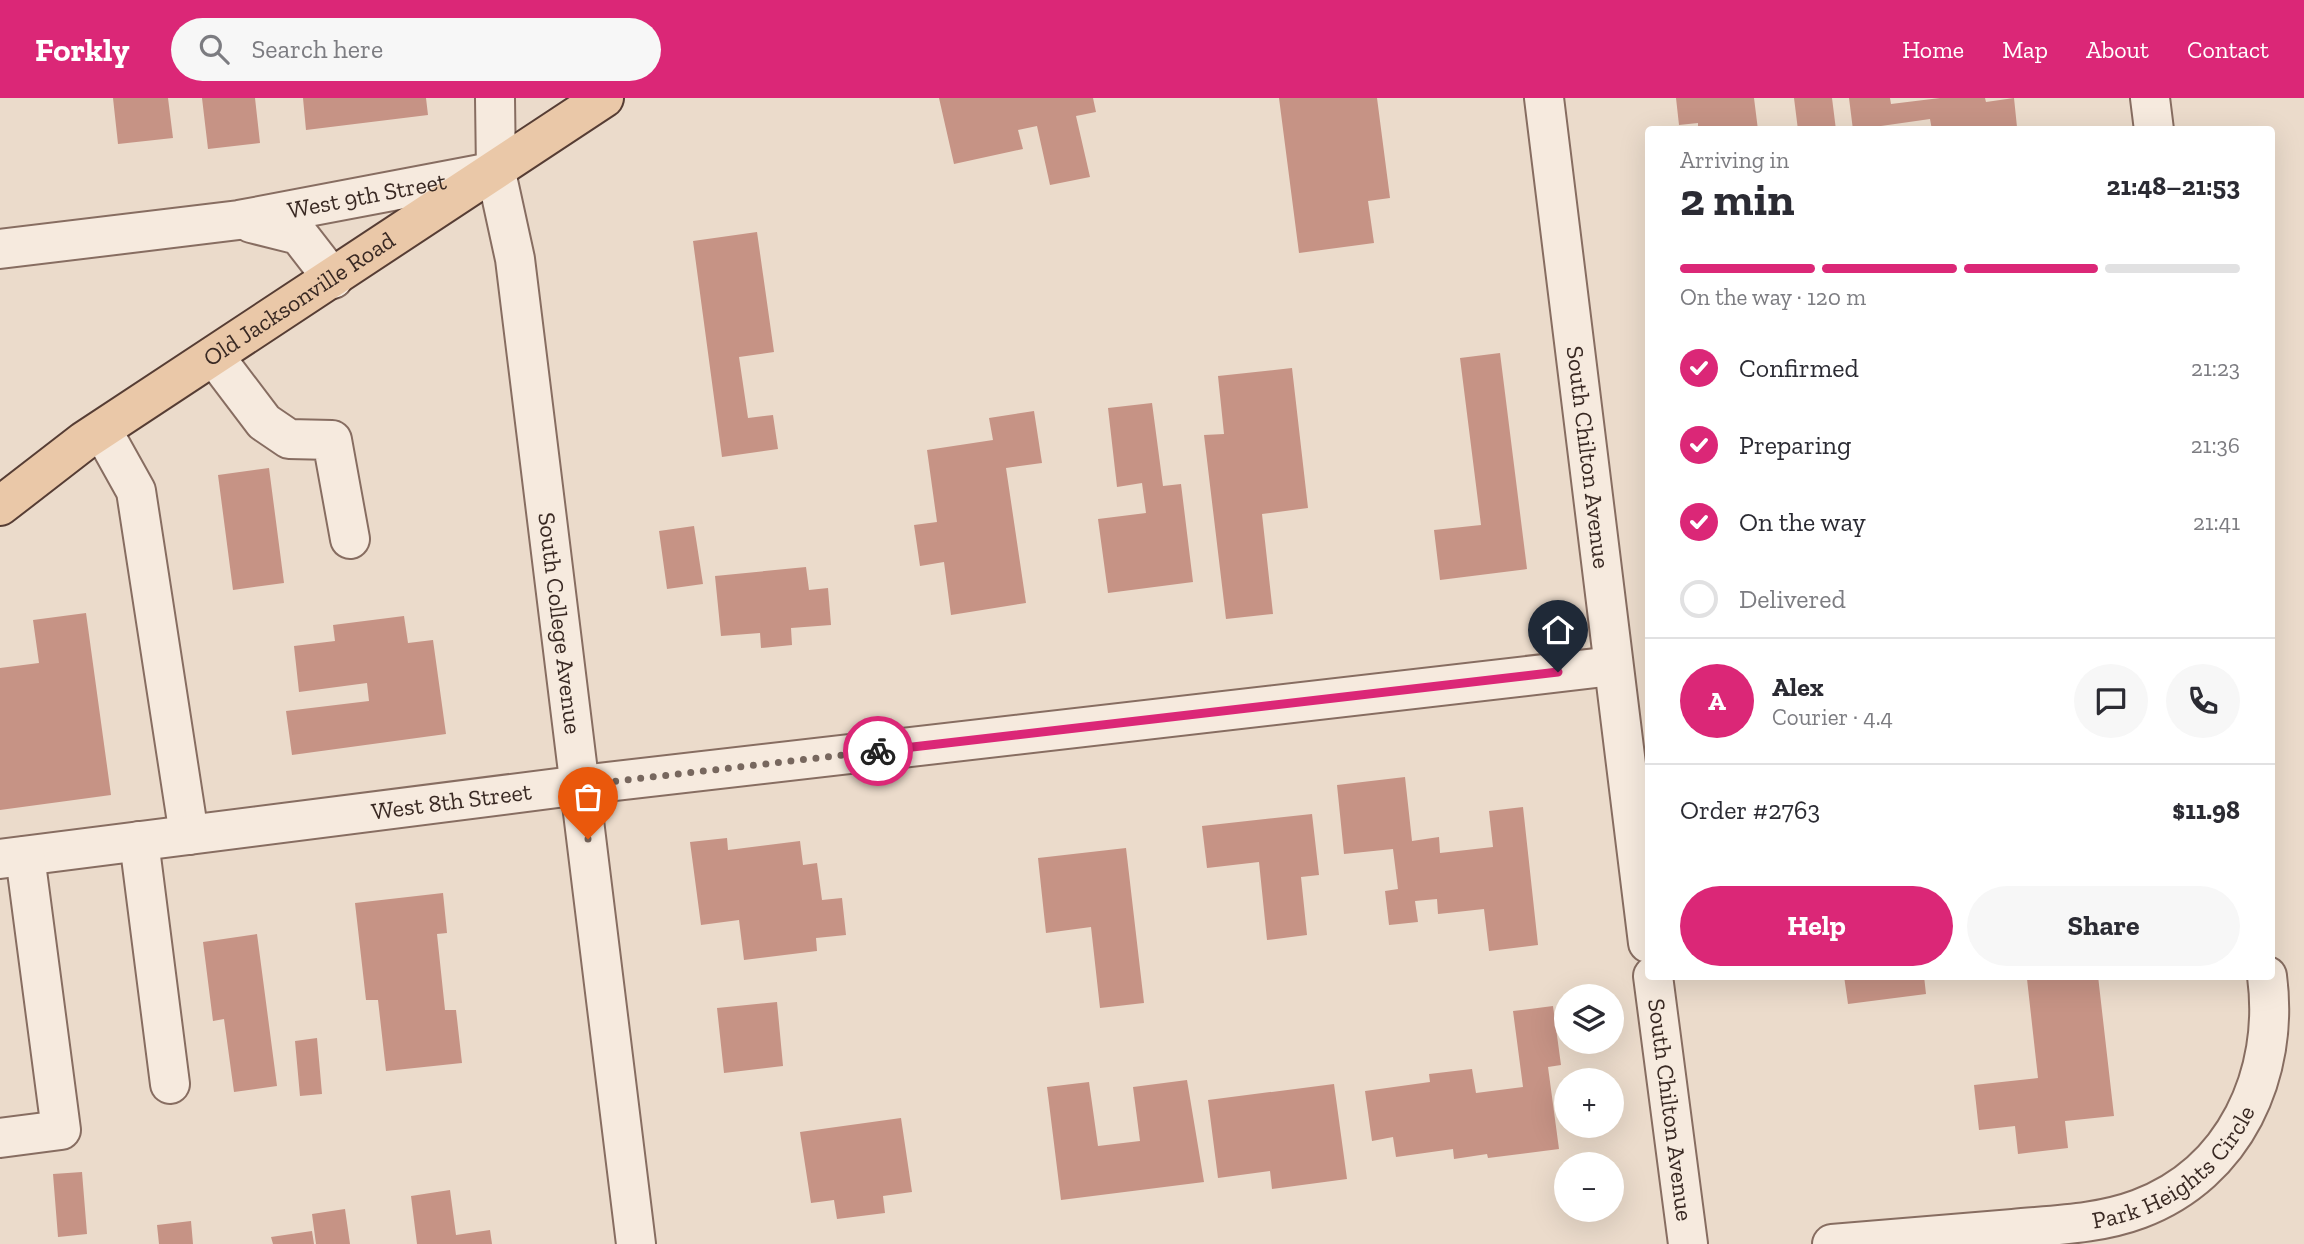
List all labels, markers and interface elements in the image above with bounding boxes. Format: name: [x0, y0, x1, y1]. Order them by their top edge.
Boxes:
search box: [171, 18, 661, 81]
text: Forkly: [35, 30, 129, 69]
icon: search: [195, 30, 233, 68]
text: Search here: [251, 33, 383, 65]
text: Home: [1902, 35, 1964, 64]
text: Map: [2002, 35, 2048, 64]
text: About: [2086, 35, 2149, 64]
text: Contact: [2187, 35, 2269, 64]
text: Arriving in: [1680, 146, 1789, 174]
street label: West 9th Street: [285, 166, 449, 224]
text: 21:48–21:53: [2107, 170, 2240, 202]
text: 2 min: [1680, 172, 1795, 227]
street label: Old Jacksonville Road: [198, 225, 400, 372]
text: On the way · 120 m: [1680, 283, 1866, 311]
street label: South Chilton Avenue: [1561, 344, 1617, 570]
icon: check: [1680, 349, 1718, 387]
text: Confirmed: [1739, 352, 1859, 384]
text: 21:23: [2191, 354, 2240, 382]
icon: check: [1680, 426, 1718, 464]
text: Preparing: [1739, 429, 1851, 461]
text: 21:36: [2191, 431, 2240, 459]
icon: check: [1680, 503, 1718, 541]
text: On the way: [1739, 506, 1866, 538]
text: 21:41: [2193, 508, 2240, 536]
street label: South College Avenue: [532, 511, 588, 736]
text: Delivered: [1739, 583, 1846, 615]
pin: [1528, 600, 1588, 672]
icon: home: [1539, 611, 1577, 649]
button: chat: [2074, 664, 2148, 738]
button: phone: [2166, 664, 2240, 738]
text: Alex: [1772, 671, 1824, 703]
text: A: [1708, 685, 1726, 717]
text: Courier · 4.4: [1772, 703, 1893, 731]
courier: [843, 716, 913, 786]
icon: bike: [859, 732, 897, 770]
pin: [558, 767, 618, 839]
street label: West 8th Street: [369, 776, 533, 826]
icon: bag: [569, 778, 607, 816]
text: Order #2763: [1680, 794, 1820, 826]
text: $11.98: [2172, 794, 2240, 826]
button: Help: [1680, 886, 1953, 966]
button: Share: [1967, 886, 2240, 966]
map controls: [1554, 984, 1624, 1222]
button: layers: [1554, 984, 1624, 1054]
street label: South Chilton Avenue: [1642, 997, 1700, 1223]
button: +: [1554, 1068, 1624, 1138]
street label: Park Heights Circle: [2090, 1101, 2261, 1235]
button: −: [1554, 1152, 1624, 1222]

